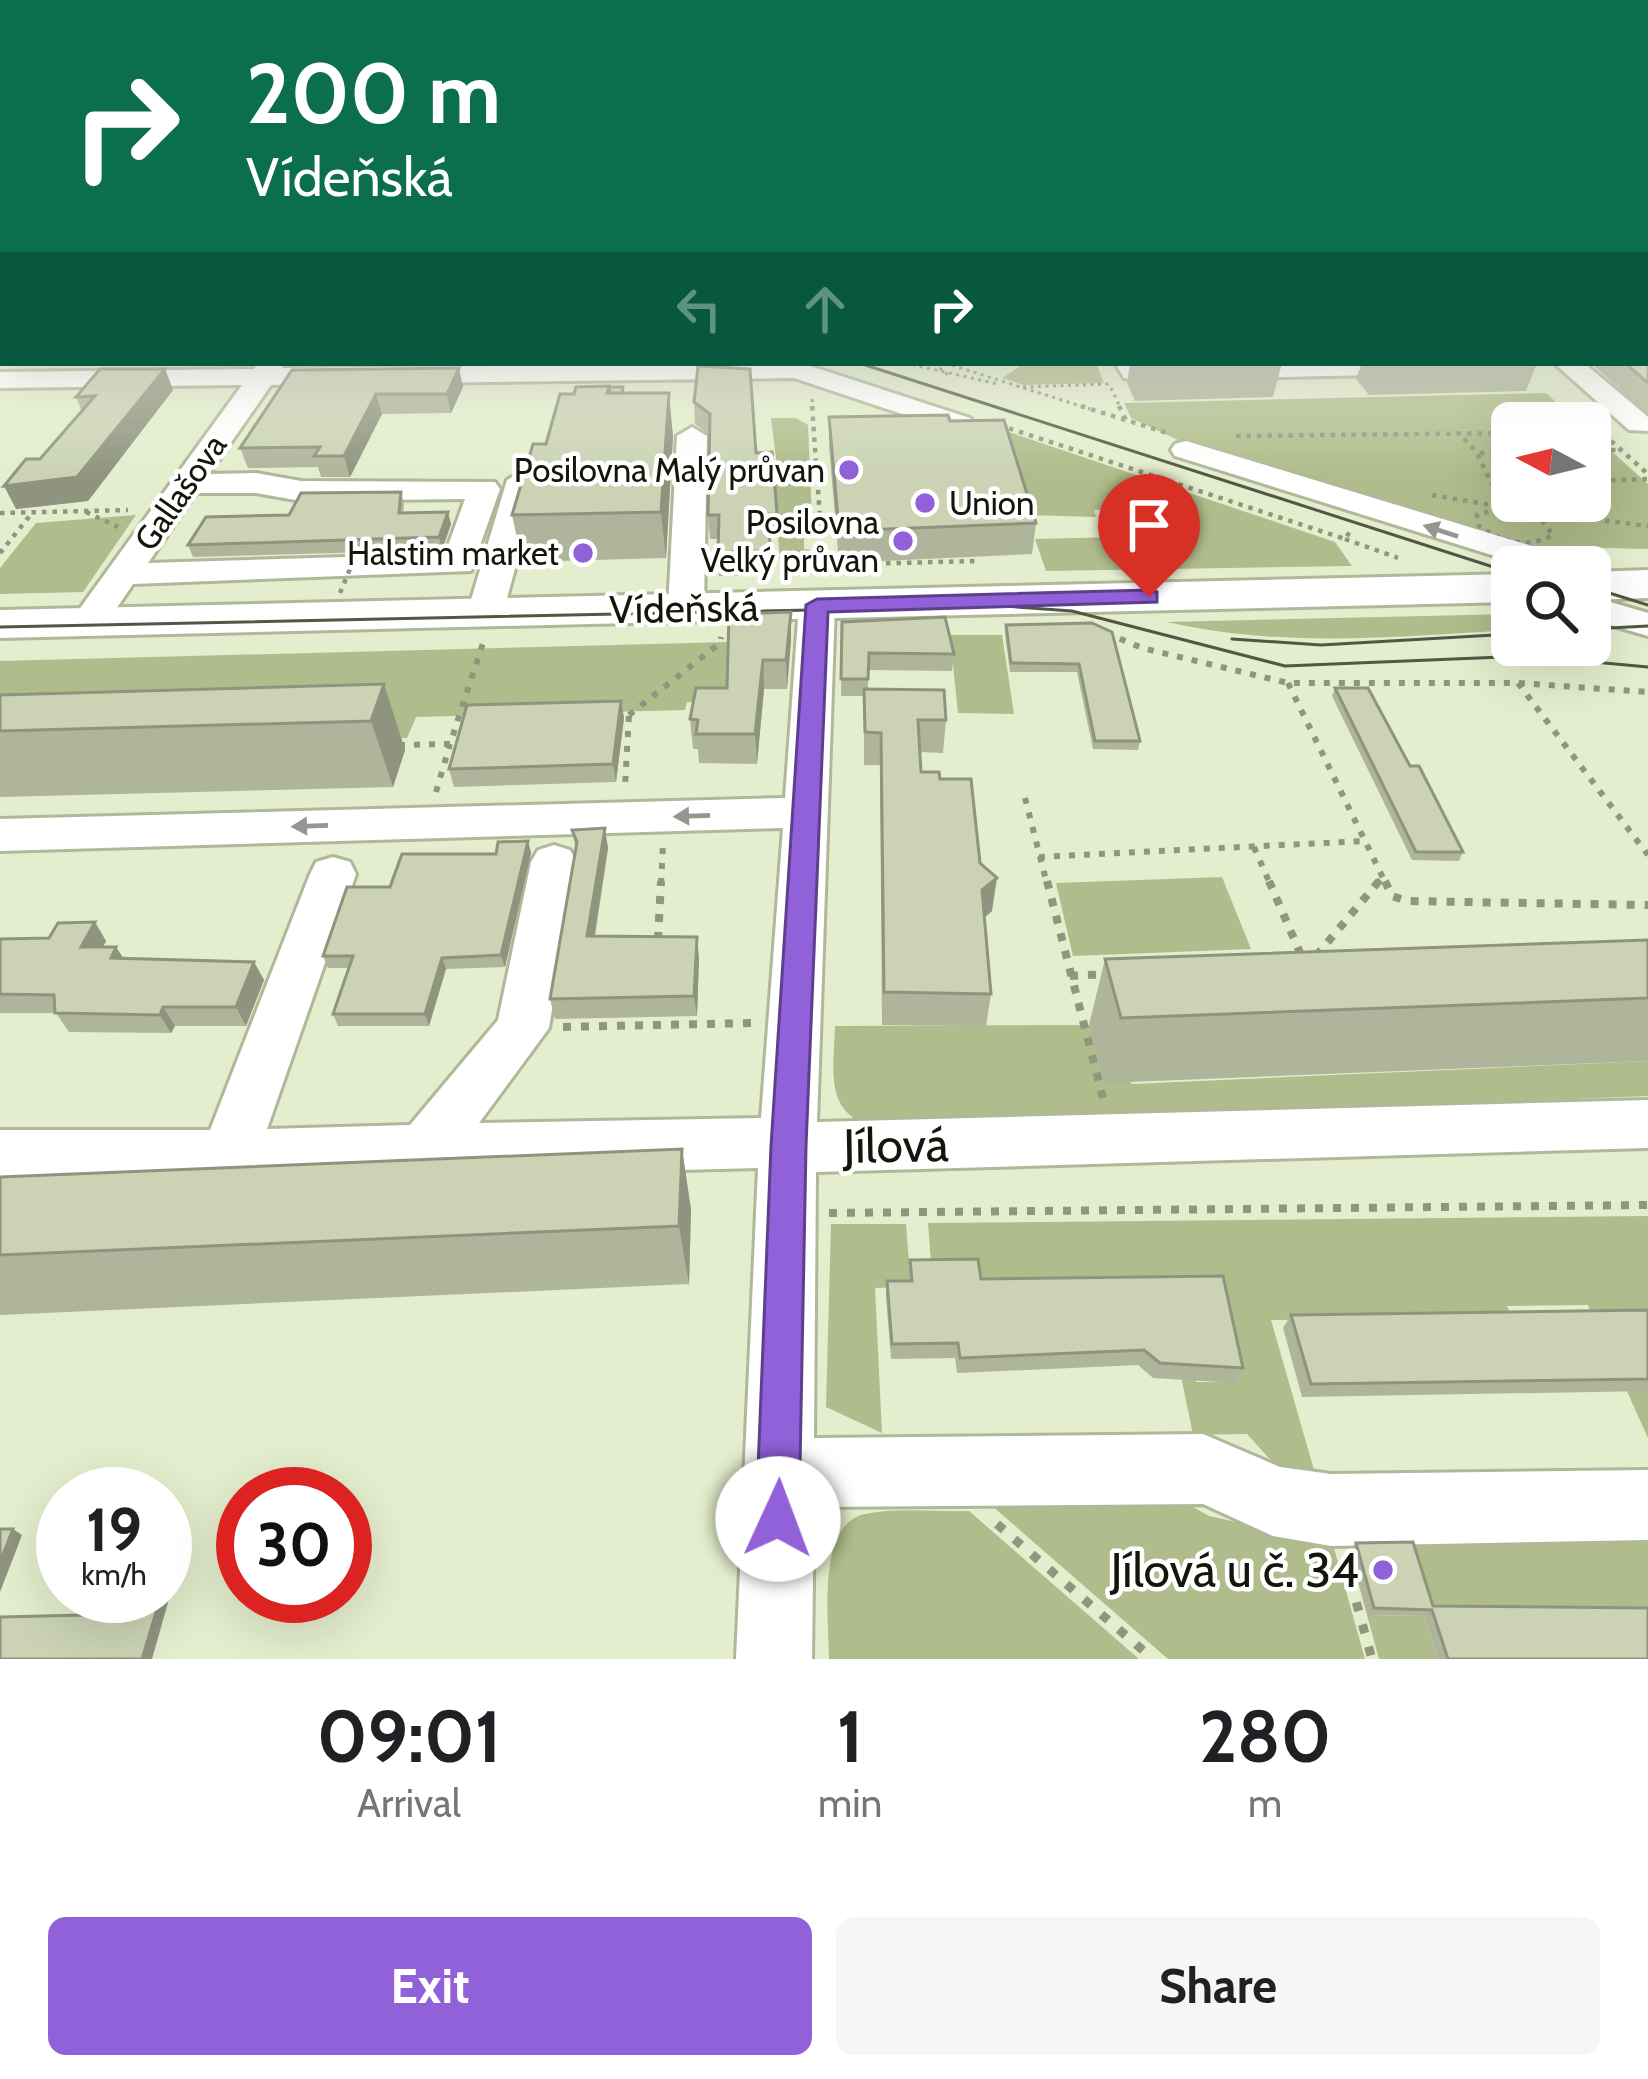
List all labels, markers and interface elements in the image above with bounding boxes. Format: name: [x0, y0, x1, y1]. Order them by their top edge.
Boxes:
text: 200 m: [246, 42, 501, 144]
icon: right: [48, 48, 204, 204]
text: Vídeňská: [246, 144, 453, 210]
icon: left: [666, 276, 732, 342]
icon: ahead: [792, 276, 858, 342]
icon: right: [918, 276, 984, 342]
north arrow: [1491, 402, 1611, 522]
map controls: [1491, 402, 1611, 666]
street label: Gallašova: [126, 426, 235, 558]
place label: Posilovna Malý průvan: [514, 450, 825, 490]
marker: Posilovna Malý průvan: [836, 457, 862, 483]
pin: [1098, 474, 1200, 597]
place label: Union: [949, 483, 1034, 523]
marker: Union: [912, 490, 938, 516]
icon: arrive: [1116, 492, 1182, 558]
place label: Posilovna Velký průvan: [701, 502, 879, 580]
one-way arrow: [1422, 521, 1459, 539]
marker: Posilovna Velký průvan: [890, 528, 916, 554]
place label: Halstim market: [347, 533, 559, 573]
marker: Halstim market: [570, 540, 596, 566]
button: search: [1491, 546, 1611, 666]
street label: Vídeňská: [609, 583, 759, 633]
one-way arrow: [672, 806, 710, 825]
one-way arrow: [290, 817, 328, 836]
street label: Jílová: [842, 1115, 949, 1175]
position arrow: [715, 1456, 841, 1582]
speed limit sign: 30: [216, 1467, 372, 1623]
text: 19: [86, 1493, 142, 1566]
place label: Jílová u č. 34: [1110, 1541, 1359, 1599]
text: km/h: [81, 1556, 147, 1593]
marker: Jílová u č. 34: [1370, 1557, 1396, 1583]
text: 09:01: [317, 1693, 501, 1780]
text: 1: [837, 1693, 863, 1780]
text: 280: [1199, 1693, 1331, 1780]
text: Arrival: [357, 1779, 461, 1827]
text: min: [818, 1779, 882, 1827]
text: m: [1248, 1779, 1282, 1827]
button: Exit: [48, 1917, 812, 2055]
button: Share: [836, 1917, 1600, 2055]

